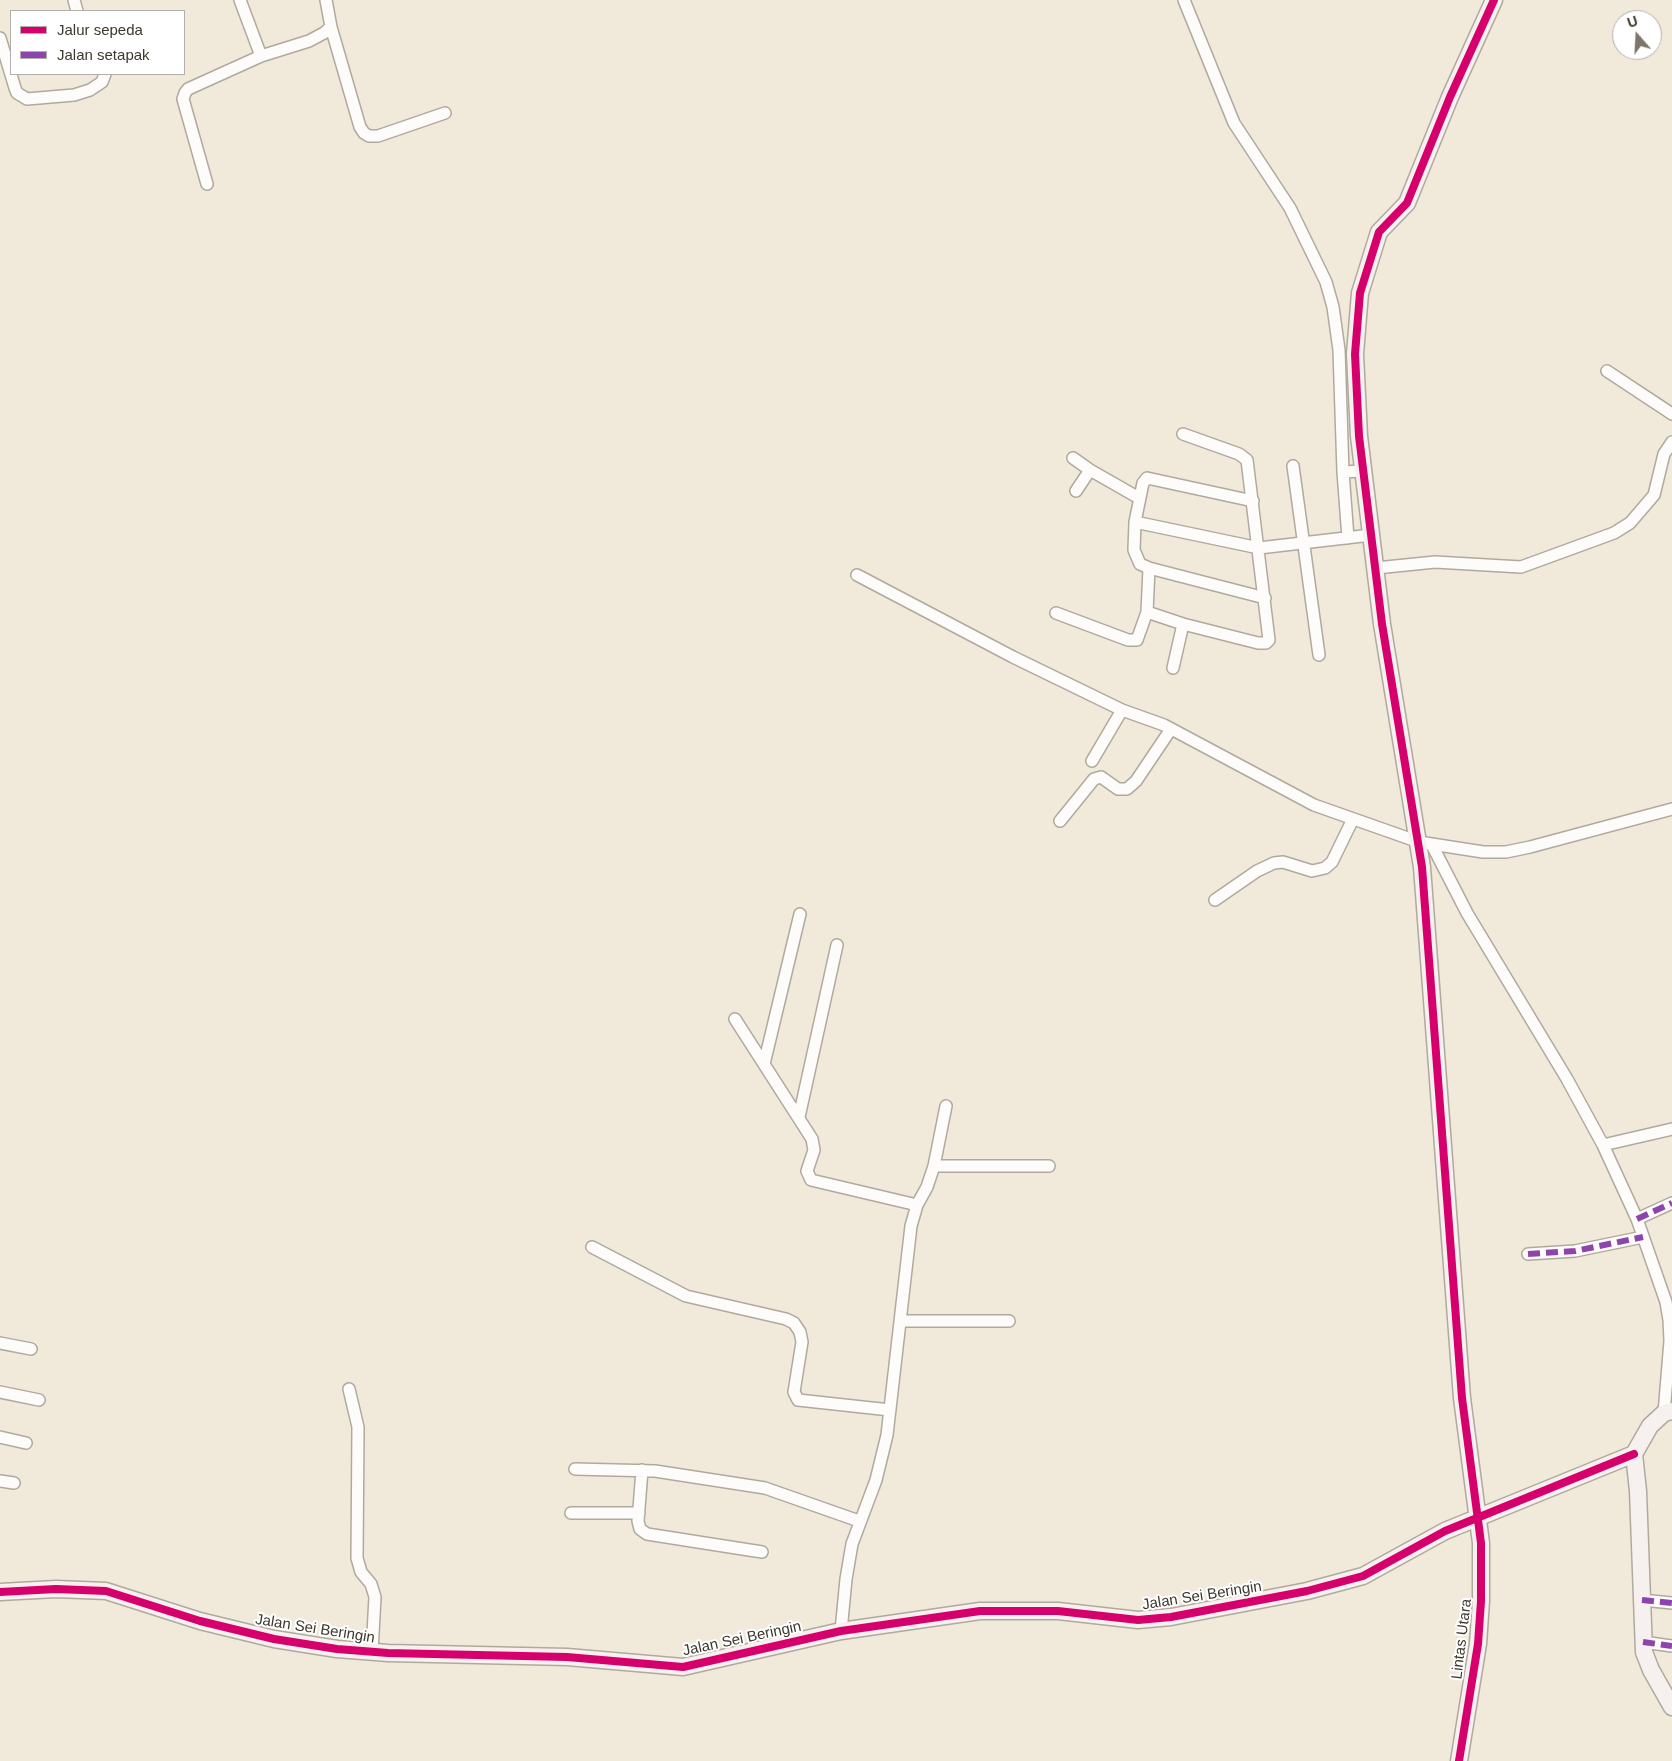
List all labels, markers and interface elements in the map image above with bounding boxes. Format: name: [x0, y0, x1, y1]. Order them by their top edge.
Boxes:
legend: [10, 10, 185, 75]
north arrow: [1612, 10, 1662, 60]
text: U: [1625, 13, 1640, 31]
text: Jalur sepeda: [57, 21, 143, 38]
text: Jalan setapak: [57, 46, 150, 63]
street label: Jalan Sei Beringin: [1141, 1578, 1263, 1614]
street label: Lintas Utara: [1448, 1598, 1476, 1680]
street label: Jalan Sei Beringin: [254, 1611, 376, 1647]
street label: Jalan Sei Beringin: [681, 1618, 803, 1660]

